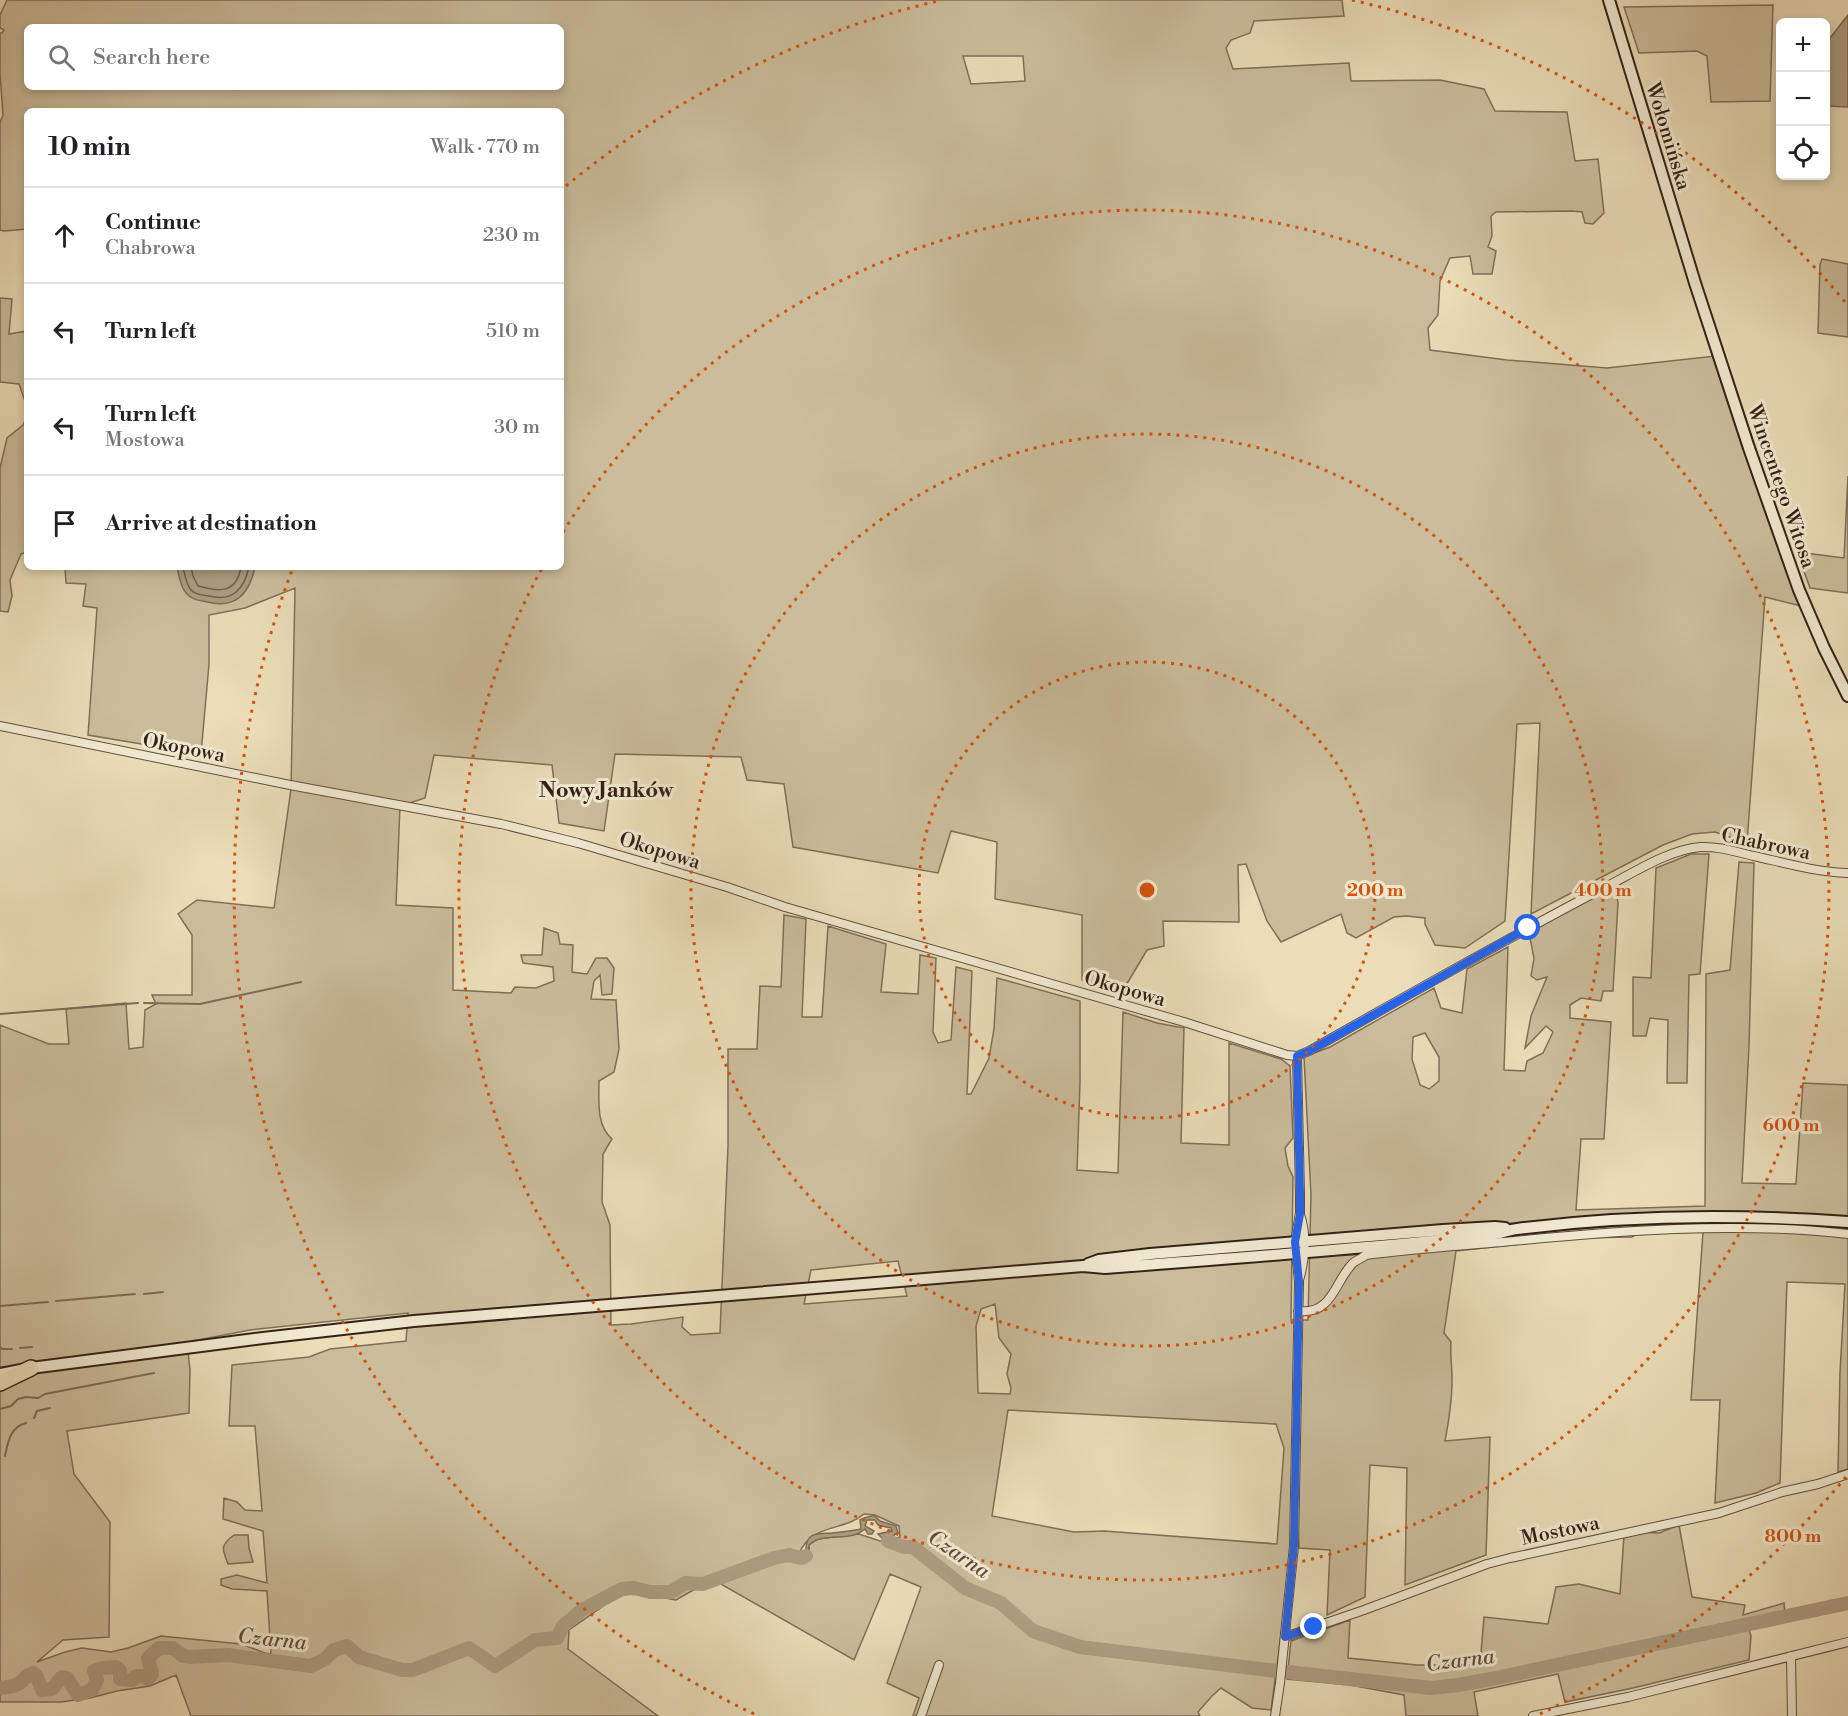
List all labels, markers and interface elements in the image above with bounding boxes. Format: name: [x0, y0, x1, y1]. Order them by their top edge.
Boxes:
map controls: [1776, 18, 1830, 180]
button: +: [1776, 18, 1830, 72]
search box: [24, 24, 564, 90]
icon: search: [45, 41, 78, 74]
text: Search here: [93, 44, 210, 71]
button: −: [1776, 72, 1830, 126]
street label: Wołomińska: [1639, 79, 1696, 194]
button: locate: [1776, 126, 1830, 180]
text: 10 min: [48, 131, 131, 163]
text: Walk · 770 m: [431, 135, 540, 160]
text: Continue: [105, 209, 201, 236]
icon: ahead: [48, 219, 81, 252]
text: 230 m: [483, 223, 540, 248]
text: Chabrowa: [105, 236, 196, 261]
icon: left: [48, 315, 81, 348]
text: Turn left: [105, 318, 196, 345]
text: 510 m: [486, 319, 540, 344]
street label: Wincentego Witosa: [1741, 400, 1821, 572]
text: Turn left: [105, 401, 196, 428]
icon: left: [48, 411, 81, 444]
text: 30 m: [494, 415, 540, 440]
text: Mostowa: [105, 428, 185, 453]
icon: arrive: [48, 507, 81, 540]
text: Arrive at destination: [105, 510, 317, 537]
street label: Okopowa: [140, 728, 228, 769]
district label: Nowy Janków: [539, 777, 674, 804]
street label: Chabrowa: [1719, 823, 1813, 866]
street label: Okopowa: [616, 827, 704, 876]
text: 200 m: [1347, 879, 1404, 902]
text: 400 m: [1574, 879, 1632, 902]
centre of rings: [1137, 880, 1157, 900]
route start: [1514, 914, 1540, 940]
street label: Okopowa: [1081, 966, 1169, 1013]
text: 600 m: [1763, 1114, 1820, 1137]
street label: Mostowa: [1519, 1511, 1603, 1552]
water label: Czarna: [923, 1525, 995, 1585]
text: 800 m: [1765, 1525, 1822, 1548]
route end: [1300, 1613, 1326, 1639]
water label: Czarna: [236, 1623, 308, 1657]
water label: Czarna: [1424, 1644, 1496, 1678]

